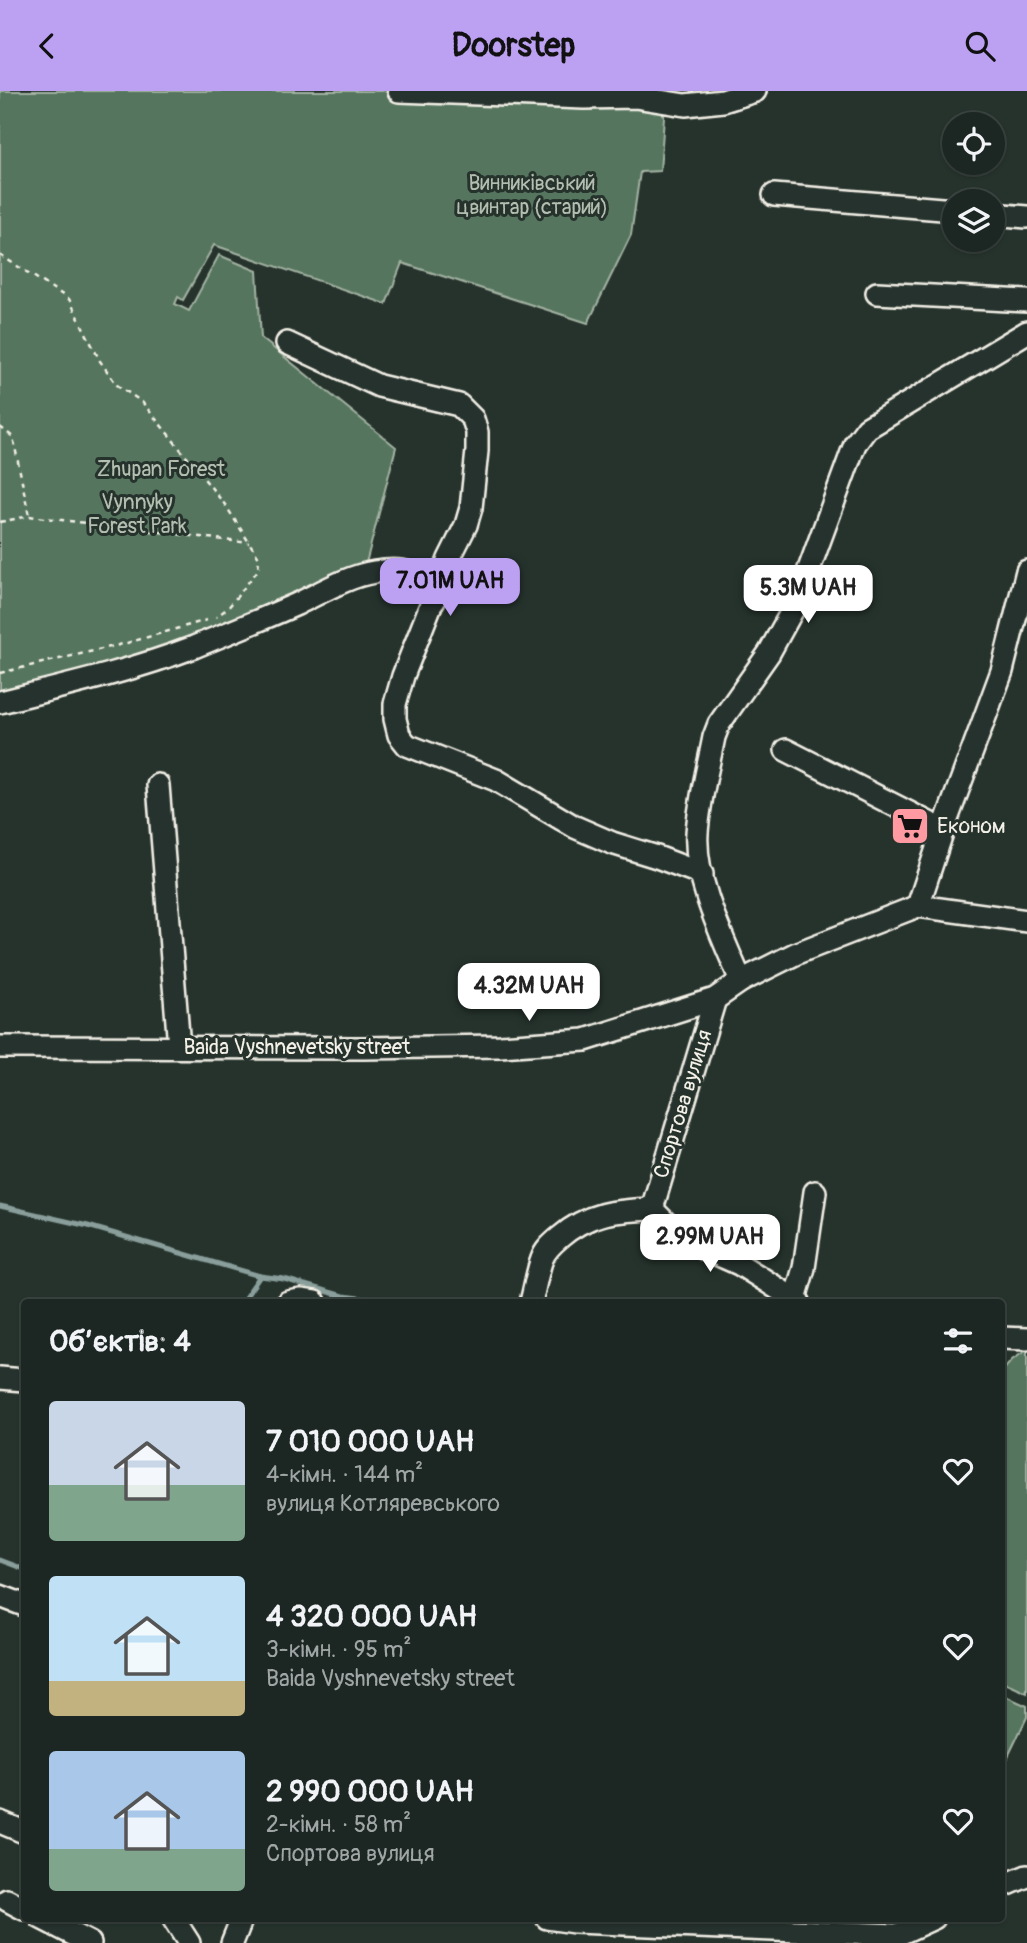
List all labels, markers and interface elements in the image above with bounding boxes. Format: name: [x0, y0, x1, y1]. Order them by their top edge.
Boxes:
text: Doorstep: [452, 26, 575, 66]
icon: back: [28, 27, 66, 65]
icon: search: [961, 27, 999, 65]
map controls: [942, 112, 1005, 252]
button: locate: [942, 112, 1005, 175]
park label: Винниківський цвинтар (старий): [456, 170, 608, 221]
button: layers: [942, 189, 1005, 252]
park label: Zhupan Forest: [97, 456, 226, 483]
park label: Vynnyky Forest Park: [87, 489, 187, 540]
pin: 7.01M UAH: [370, 559, 530, 618]
text: 7.01M UAH: [396, 566, 504, 595]
pin: 5.3M UAH: [736, 566, 880, 625]
text: 5.3M UAH: [760, 573, 856, 602]
supermarket icon: Економ: [889, 805, 931, 847]
place label: Економ: [937, 813, 1006, 840]
pin: 4.32M UAH: [449, 963, 609, 1023]
text: 4.32M UAH: [474, 971, 584, 1000]
street label: Спортова вулиця: [648, 1026, 718, 1182]
street label: Baida Vyshnevetsky street: [183, 1034, 411, 1061]
pin: 2.99M UAH: [630, 1215, 790, 1274]
text: 2.99M UAH: [656, 1222, 764, 1251]
icon: filters: [939, 1322, 977, 1360]
text: Об’єктів: 4: [49, 1323, 191, 1360]
text: 7 010 000 UAH: [266, 1423, 474, 1460]
icon: home: [105, 1429, 189, 1513]
icon: heart: [939, 1452, 977, 1490]
text: 4-кімн. · 144 m²: [266, 1460, 423, 1489]
text: вулиця Котляревського: [266, 1489, 500, 1518]
text: 4 320 000 UAH: [266, 1598, 477, 1635]
icon: home: [105, 1604, 189, 1688]
icon: heart: [939, 1627, 977, 1665]
text: 3-кімн. · 95 m²: [266, 1635, 411, 1664]
text: Baida Vyshnevetsky street: [266, 1664, 515, 1693]
text: 2 990 000 UAH: [266, 1773, 473, 1810]
icon: home: [105, 1779, 189, 1863]
icon: heart: [939, 1802, 977, 1840]
text: 2-кімн. · 58 m²: [266, 1810, 411, 1839]
text: Спортова вулиця: [266, 1839, 435, 1868]

